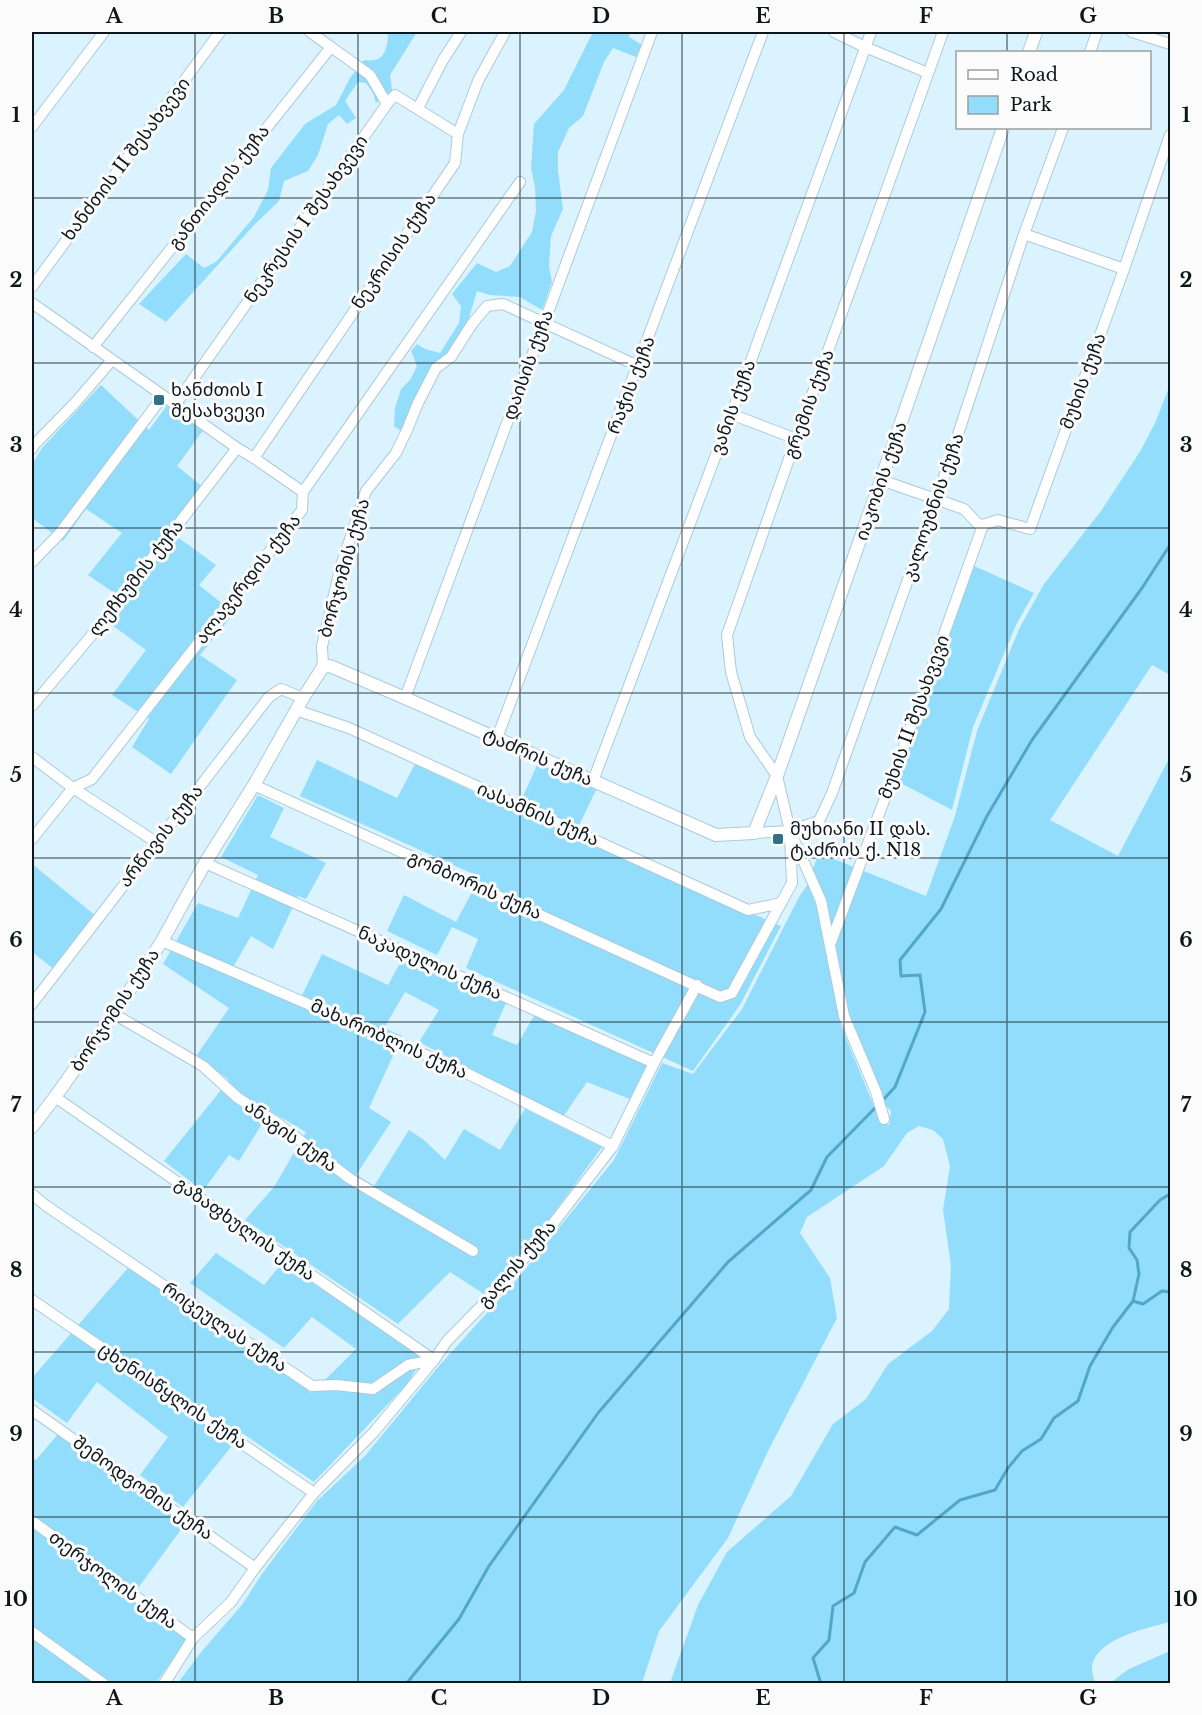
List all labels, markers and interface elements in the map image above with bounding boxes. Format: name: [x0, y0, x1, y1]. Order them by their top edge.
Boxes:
text: A: [105, 4, 123, 28]
text: B: [268, 4, 284, 28]
text: C: [431, 4, 447, 28]
text: D: [592, 4, 610, 28]
text: E: [755, 4, 771, 28]
text: F: [919, 4, 933, 28]
text: G: [1079, 4, 1097, 28]
legend: [956, 51, 1151, 129]
text: Road: [1010, 64, 1058, 86]
street label: ხანძთის II შესახვევი: [57, 73, 195, 245]
text: Park: [1010, 94, 1052, 116]
text: 1: [12, 103, 21, 127]
text: 1: [1182, 103, 1191, 127]
street label: განთიადის ქუჩა: [164, 121, 274, 253]
street label: ნეკრესის I შესახვევი: [240, 131, 372, 307]
street label: ნეკრისის ქუჩა: [347, 189, 441, 313]
text: 2: [9, 268, 23, 292]
text: 2: [1179, 268, 1193, 292]
street label: დაისის ქუჩა: [498, 307, 558, 423]
street label: მუხის ქუჩა: [1055, 330, 1111, 432]
street label: რაჭის ქუჩა: [602, 333, 660, 437]
street label: გრემის ქუჩა: [779, 346, 839, 462]
street label: ვანის ქუჩა: [706, 357, 760, 457]
place label: ხანძთის I შესახვევი: [171, 379, 265, 422]
marker: ხანძთის I შესახვევი: [152, 393, 166, 407]
street label: იაკობის ქუჩა: [850, 419, 912, 543]
street label: კალოუბნის ქუჩა: [897, 430, 969, 584]
text: 3: [10, 433, 22, 457]
text: 3: [1180, 433, 1192, 457]
street label: ბორჯომის ქუჩა: [314, 496, 374, 640]
street label: ალავერდის ქუჩა: [190, 510, 306, 648]
street label: ლეჩხუმის ქუჩა: [84, 515, 188, 641]
text: 4: [9, 598, 23, 622]
text: 4: [1179, 598, 1193, 622]
street label: მუხის II შესახვევი: [874, 632, 954, 802]
street label: ტაძრის ქუჩა: [480, 723, 596, 791]
text: 5: [10, 763, 22, 787]
text: 5: [1180, 763, 1192, 787]
street label: იასამნის ქუჩა: [474, 777, 602, 851]
street label: არწივის ქუჩა: [114, 780, 208, 892]
place label: მუხიანი II დას. ტაძრის ქ. N18: [790, 818, 931, 861]
marker: მუხიანი II დას. ტაძრის ქ. N18: [771, 832, 785, 846]
street label: გომბორის ქუჩა: [405, 846, 545, 924]
street label: ნაკადულის ქუჩა: [355, 921, 505, 1005]
text: 6: [9, 928, 23, 952]
text: 6: [1179, 928, 1193, 952]
street label: ბორჯომის ქუჩა: [66, 944, 164, 1076]
street label: მახარობლის ქუჩა: [307, 994, 471, 1084]
text: 7: [11, 1093, 22, 1117]
text: 7: [1181, 1093, 1192, 1117]
street label: ანაგის ქუჩა: [240, 1095, 342, 1177]
street label: გაზაფხულის ქუჩა: [171, 1172, 319, 1286]
street label: გალის ქუჩა: [473, 1216, 561, 1312]
text: 8: [10, 1258, 22, 1282]
text: 8: [1180, 1258, 1192, 1282]
street label: რიცეულას ქუჩა: [158, 1277, 292, 1377]
street label: ცხენისწყლის ქუჩა: [94, 1338, 252, 1454]
text: 9: [9, 1422, 23, 1446]
text: 9: [1179, 1422, 1193, 1446]
street label: შემოდგომის ქუჩა: [69, 1431, 217, 1545]
street label: თერჯოლის ქუჩა: [45, 1526, 181, 1634]
text: 10: [4, 1587, 28, 1611]
text: 10: [1174, 1587, 1198, 1611]
text: A: [105, 1686, 123, 1710]
text: B: [268, 1686, 284, 1710]
text: C: [431, 1686, 447, 1710]
text: D: [592, 1686, 610, 1710]
text: E: [755, 1686, 771, 1710]
text: F: [919, 1686, 933, 1710]
text: G: [1079, 1686, 1097, 1710]

